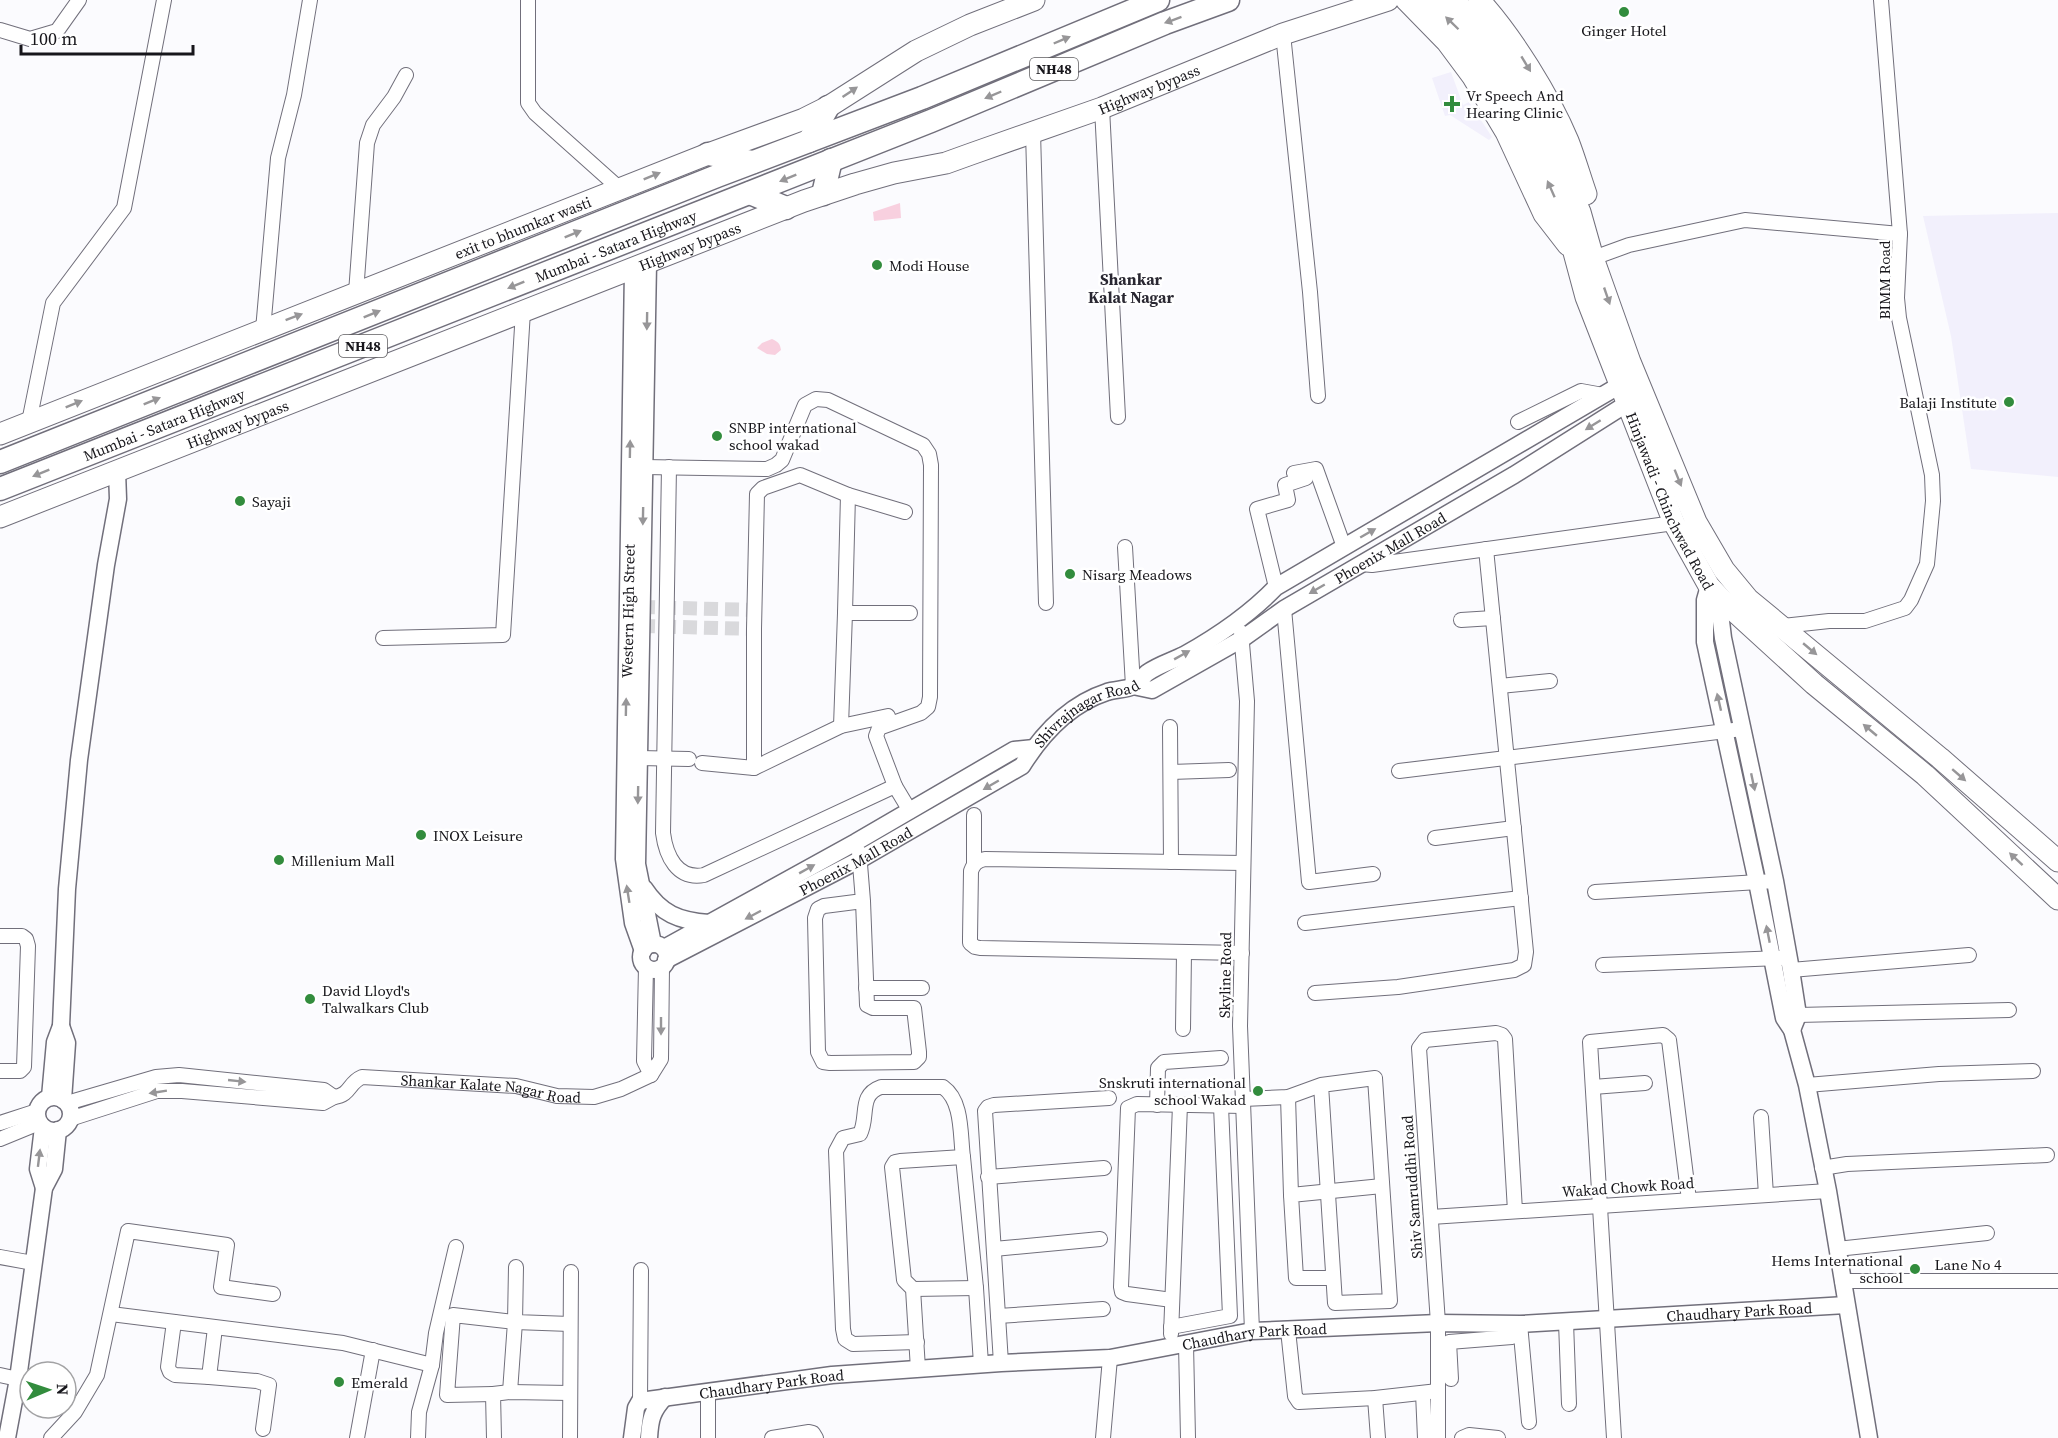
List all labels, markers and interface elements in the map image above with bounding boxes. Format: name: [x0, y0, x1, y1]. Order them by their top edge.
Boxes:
marker: Ginger Hotel: [1617, 5, 1631, 19]
one-way arrow: [1164, 16, 1182, 26]
one-way arrow: [1445, 16, 1459, 30]
scale bar: [21, 18, 194, 56]
place label: Ginger Hotel: [1581, 20, 1667, 41]
text: 100 m: [30, 26, 77, 51]
one-way arrow: [1053, 35, 1071, 44]
one-way arrow: [1520, 56, 1531, 72]
road number: NH48: [1030, 58, 1078, 80]
street label: Highway bypass: [1095, 59, 1203, 119]
place label: Vr Speech And Hearing Clinic: [1466, 85, 1564, 123]
one-way arrow: [842, 87, 858, 98]
one-way arrow: [984, 91, 1002, 100]
marker: Vr Speech And Hearing Clinic: [1443, 95, 1461, 113]
one-way arrow: [643, 171, 661, 181]
one-way arrow: [778, 173, 796, 183]
one-way arrow: [1547, 181, 1556, 198]
street label: exit to bhumkar wasti: [451, 191, 594, 264]
street label: Mumbai - Satara Highway: [532, 204, 700, 287]
street label: Highway bypass: [636, 216, 744, 275]
one-way arrow: [564, 229, 582, 238]
street label: BIMM Road: [1874, 240, 1895, 320]
place label: Modi House: [889, 255, 970, 276]
marker: Modi House: [870, 258, 884, 272]
district label: Shankar Kalat Nagar: [1088, 268, 1174, 308]
one-way arrow: [506, 280, 524, 290]
one-way arrow: [1602, 288, 1612, 306]
one-way arrow: [363, 308, 381, 318]
one-way arrow: [286, 312, 304, 322]
one-way arrow: [642, 312, 652, 331]
road number: NH48: [339, 335, 387, 357]
street label: Mumbai - Satara Highway: [80, 383, 248, 466]
place label: Balaji Institute: [1899, 392, 1997, 413]
street label: Highway bypass: [183, 394, 291, 453]
marker: Balaji Institute: [2002, 395, 2016, 409]
one-way arrow: [143, 396, 161, 405]
one-way arrow: [65, 399, 83, 409]
street label: Hinjawadi - Chinchwad Road: [1621, 409, 1720, 594]
place label: SNBP international school wakad: [729, 417, 857, 455]
one-way arrow: [1585, 419, 1601, 430]
marker: SNBP international school wakad: [710, 429, 724, 443]
one-way arrow: [625, 440, 635, 459]
one-way arrow: [32, 468, 50, 478]
one-way arrow: [1674, 469, 1683, 487]
place label: Sayaji: [252, 491, 291, 512]
marker: Sayaji: [233, 494, 247, 508]
street label: Phoenix Mall Road: [1330, 506, 1450, 588]
one-way arrow: [638, 507, 648, 526]
one-way arrow: [1360, 528, 1377, 538]
street label: Western High Street: [616, 544, 640, 678]
place label: Nisarg Meadows: [1082, 564, 1192, 585]
marker: Nisarg Meadows: [1063, 567, 1077, 581]
one-way arrow: [1309, 584, 1326, 594]
one-way arrow: [1802, 642, 1818, 655]
one-way arrow: [1174, 650, 1191, 660]
street label: Shivrajnagar Road: [1028, 674, 1144, 752]
one-way arrow: [1713, 693, 1723, 711]
one-way arrow: [621, 698, 631, 717]
one-way arrow: [1862, 723, 1878, 736]
one-way arrow: [1951, 768, 1966, 781]
one-way arrow: [1749, 772, 1758, 791]
one-way arrow: [982, 779, 999, 789]
one-way arrow: [633, 786, 643, 805]
street label: Phoenix Mall Road: [795, 821, 916, 900]
place label: INOX Leisure: [433, 825, 523, 846]
marker: INOX Leisure: [414, 828, 428, 842]
place label: Millenium Mall: [291, 850, 395, 871]
one-way arrow: [2008, 852, 2023, 866]
marker: Millenium Mall: [272, 853, 286, 867]
one-way arrow: [799, 864, 816, 874]
one-way arrow: [623, 885, 632, 904]
one-way arrow: [745, 910, 762, 920]
one-way arrow: [1763, 924, 1772, 943]
street label: Skyline Road: [1214, 931, 1236, 1018]
place label: David Lloyd's Talwalkars Club: [322, 980, 429, 1018]
marker: David Lloyd's Talwalkars Club: [303, 992, 317, 1006]
one-way arrow: [656, 1016, 666, 1035]
street label: Shankar Kalate Nagar Road: [400, 1069, 582, 1107]
place label: Snskruti international school Wakad: [1099, 1072, 1247, 1110]
one-way arrow: [228, 1076, 247, 1086]
marker: Snskruti international school Wakad: [1251, 1084, 1265, 1098]
one-way arrow: [148, 1088, 167, 1097]
street label: Shiv Samruddhi Road: [1396, 1114, 1427, 1259]
one-way arrow: [34, 1148, 44, 1167]
street label: Wakad Chowk Road: [1561, 1172, 1695, 1202]
place label: Hems International school: [1771, 1250, 1904, 1288]
street label: Lane No 4: [1935, 1254, 2002, 1275]
marker: Hems International school: [1908, 1262, 1922, 1276]
street label: Chaudhary Park Road: [1666, 1296, 1813, 1326]
street label: Chaudhary Park Road: [1180, 1317, 1328, 1355]
north arrow: [18, 1360, 78, 1420]
street label: Chaudhary Park Road: [698, 1364, 845, 1403]
place label: Emerald: [351, 1372, 408, 1393]
marker: Emerald: [332, 1375, 346, 1389]
text: N: [52, 1383, 74, 1396]

